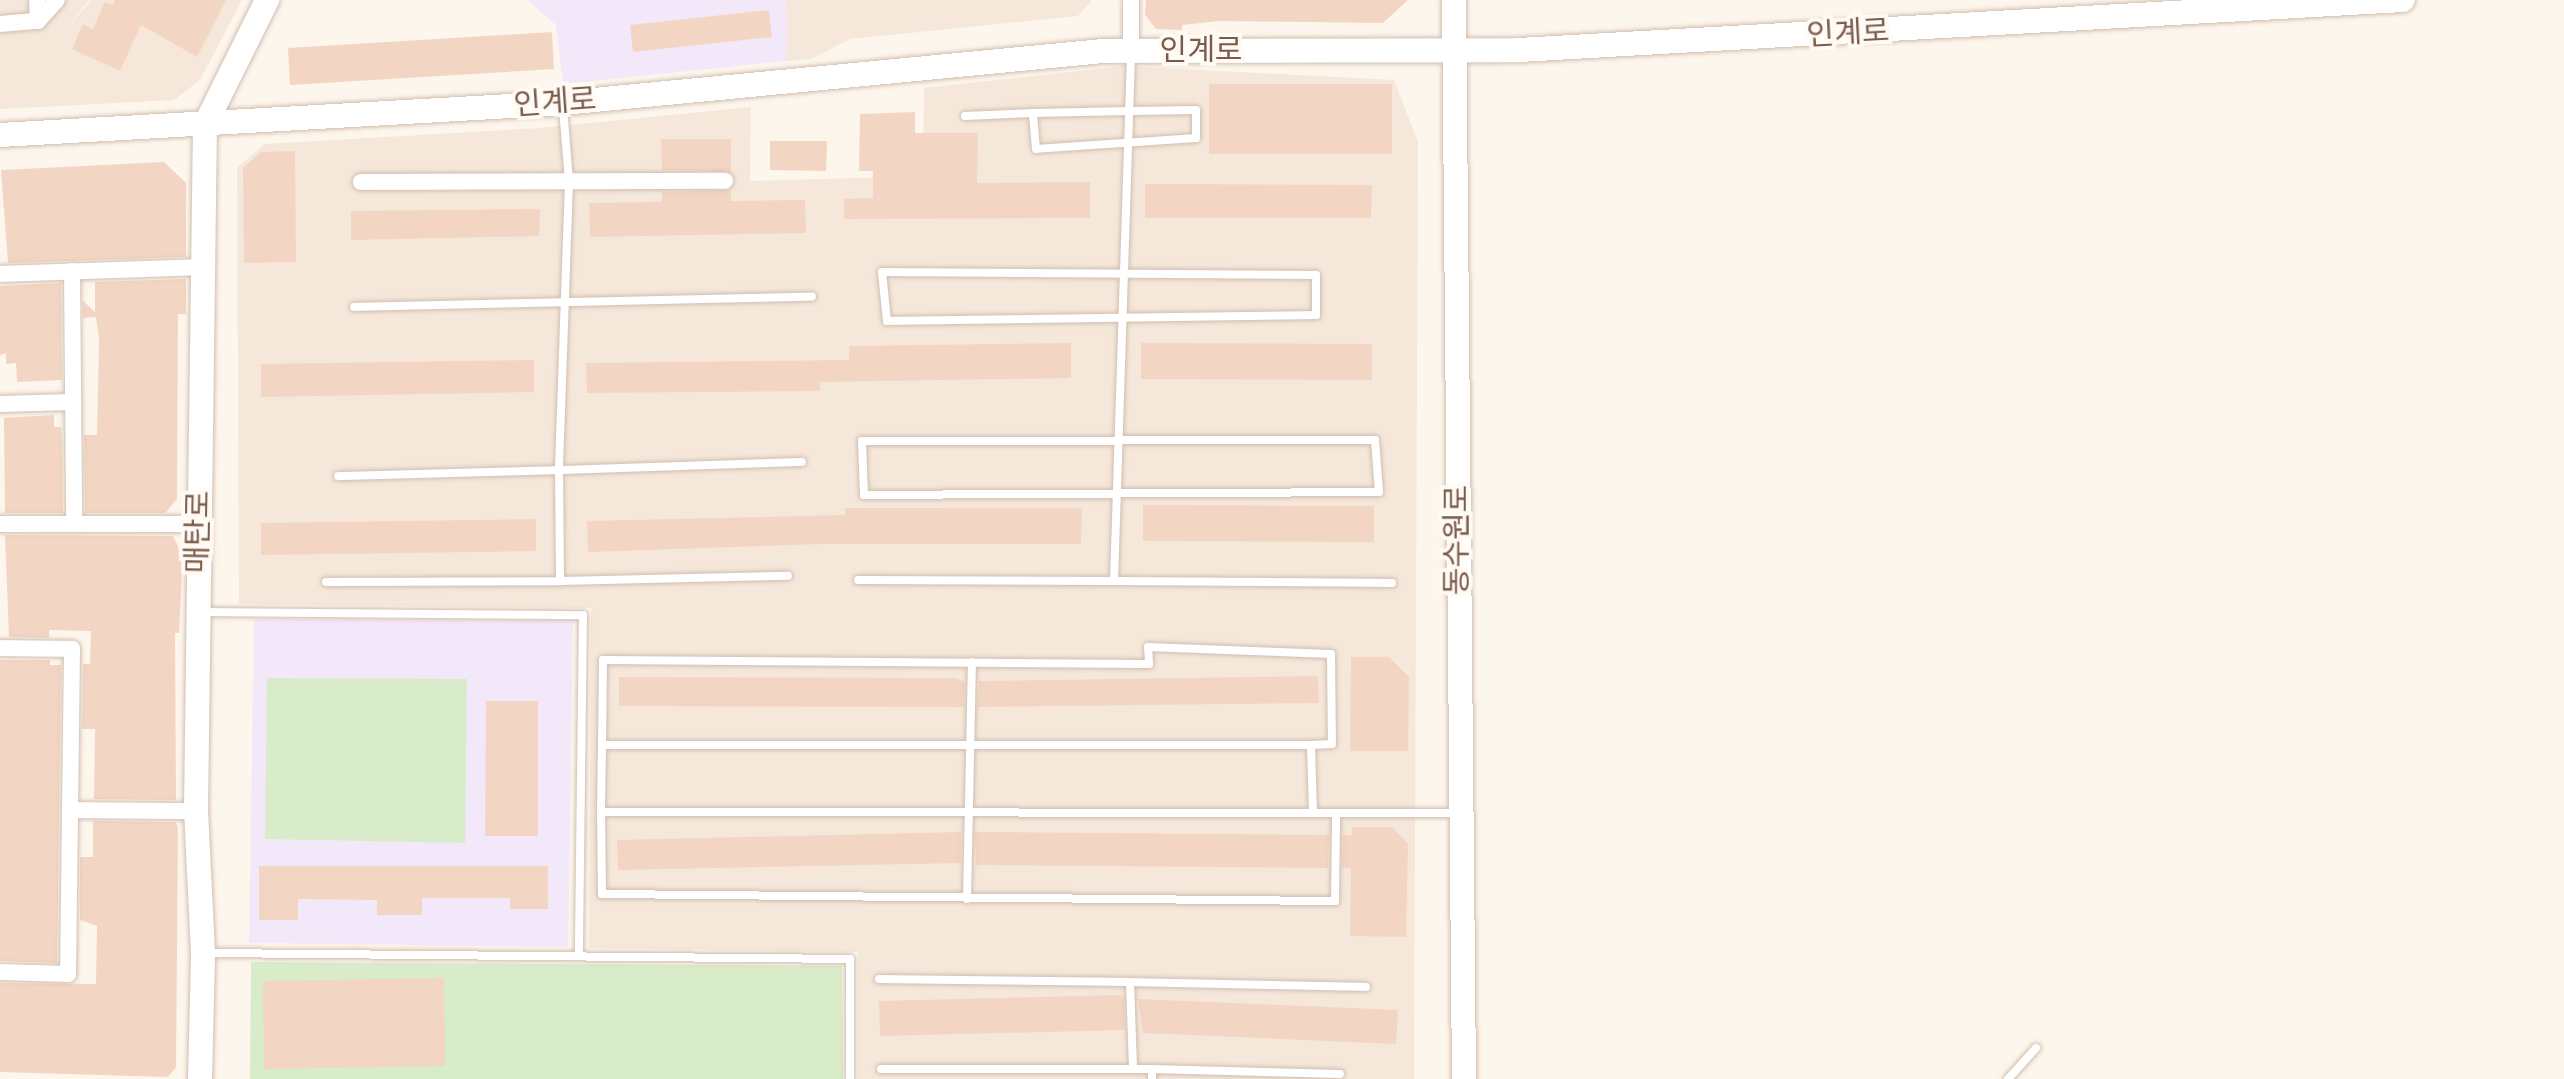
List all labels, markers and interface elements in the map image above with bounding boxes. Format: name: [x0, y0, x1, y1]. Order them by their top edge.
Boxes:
street label: 인계로: [1806, 14, 1890, 54]
street label: 인계로: [1160, 33, 1242, 69]
street label: 인계로: [512, 82, 598, 124]
street label: 동수원로: [1440, 485, 1476, 595]
street label: 매탄로: [180, 490, 218, 574]

